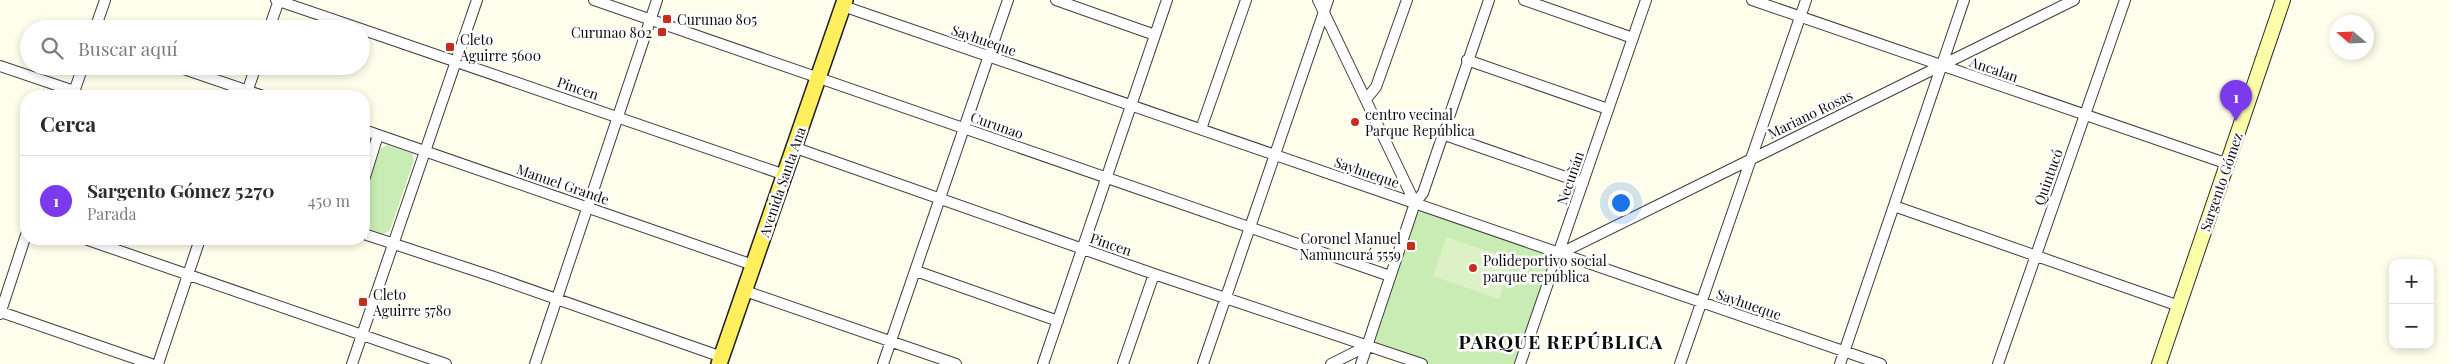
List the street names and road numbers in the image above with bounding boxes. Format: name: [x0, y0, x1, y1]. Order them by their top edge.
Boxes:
street label: Sayhueque: [949, 20, 1019, 60]
street label: Ancalan: [1966, 52, 2021, 86]
street label: Pincen: [555, 72, 602, 104]
street label: Mariano Rosas: [1764, 85, 1856, 143]
street label: Curunao: [968, 107, 1026, 143]
street label: Avenida Santa Ana: [754, 124, 810, 241]
street label: Sargento Gómez: [2195, 130, 2247, 234]
street label: Quintucó: [2029, 146, 2067, 208]
street label: Necuñán: [1552, 148, 1588, 207]
street label: Sayhueque: [1332, 152, 1402, 192]
street label: Manuel Grande: [514, 159, 612, 209]
street label: Pincen: [1088, 228, 1135, 260]
street label: Sayhueque: [1714, 284, 1784, 324]

